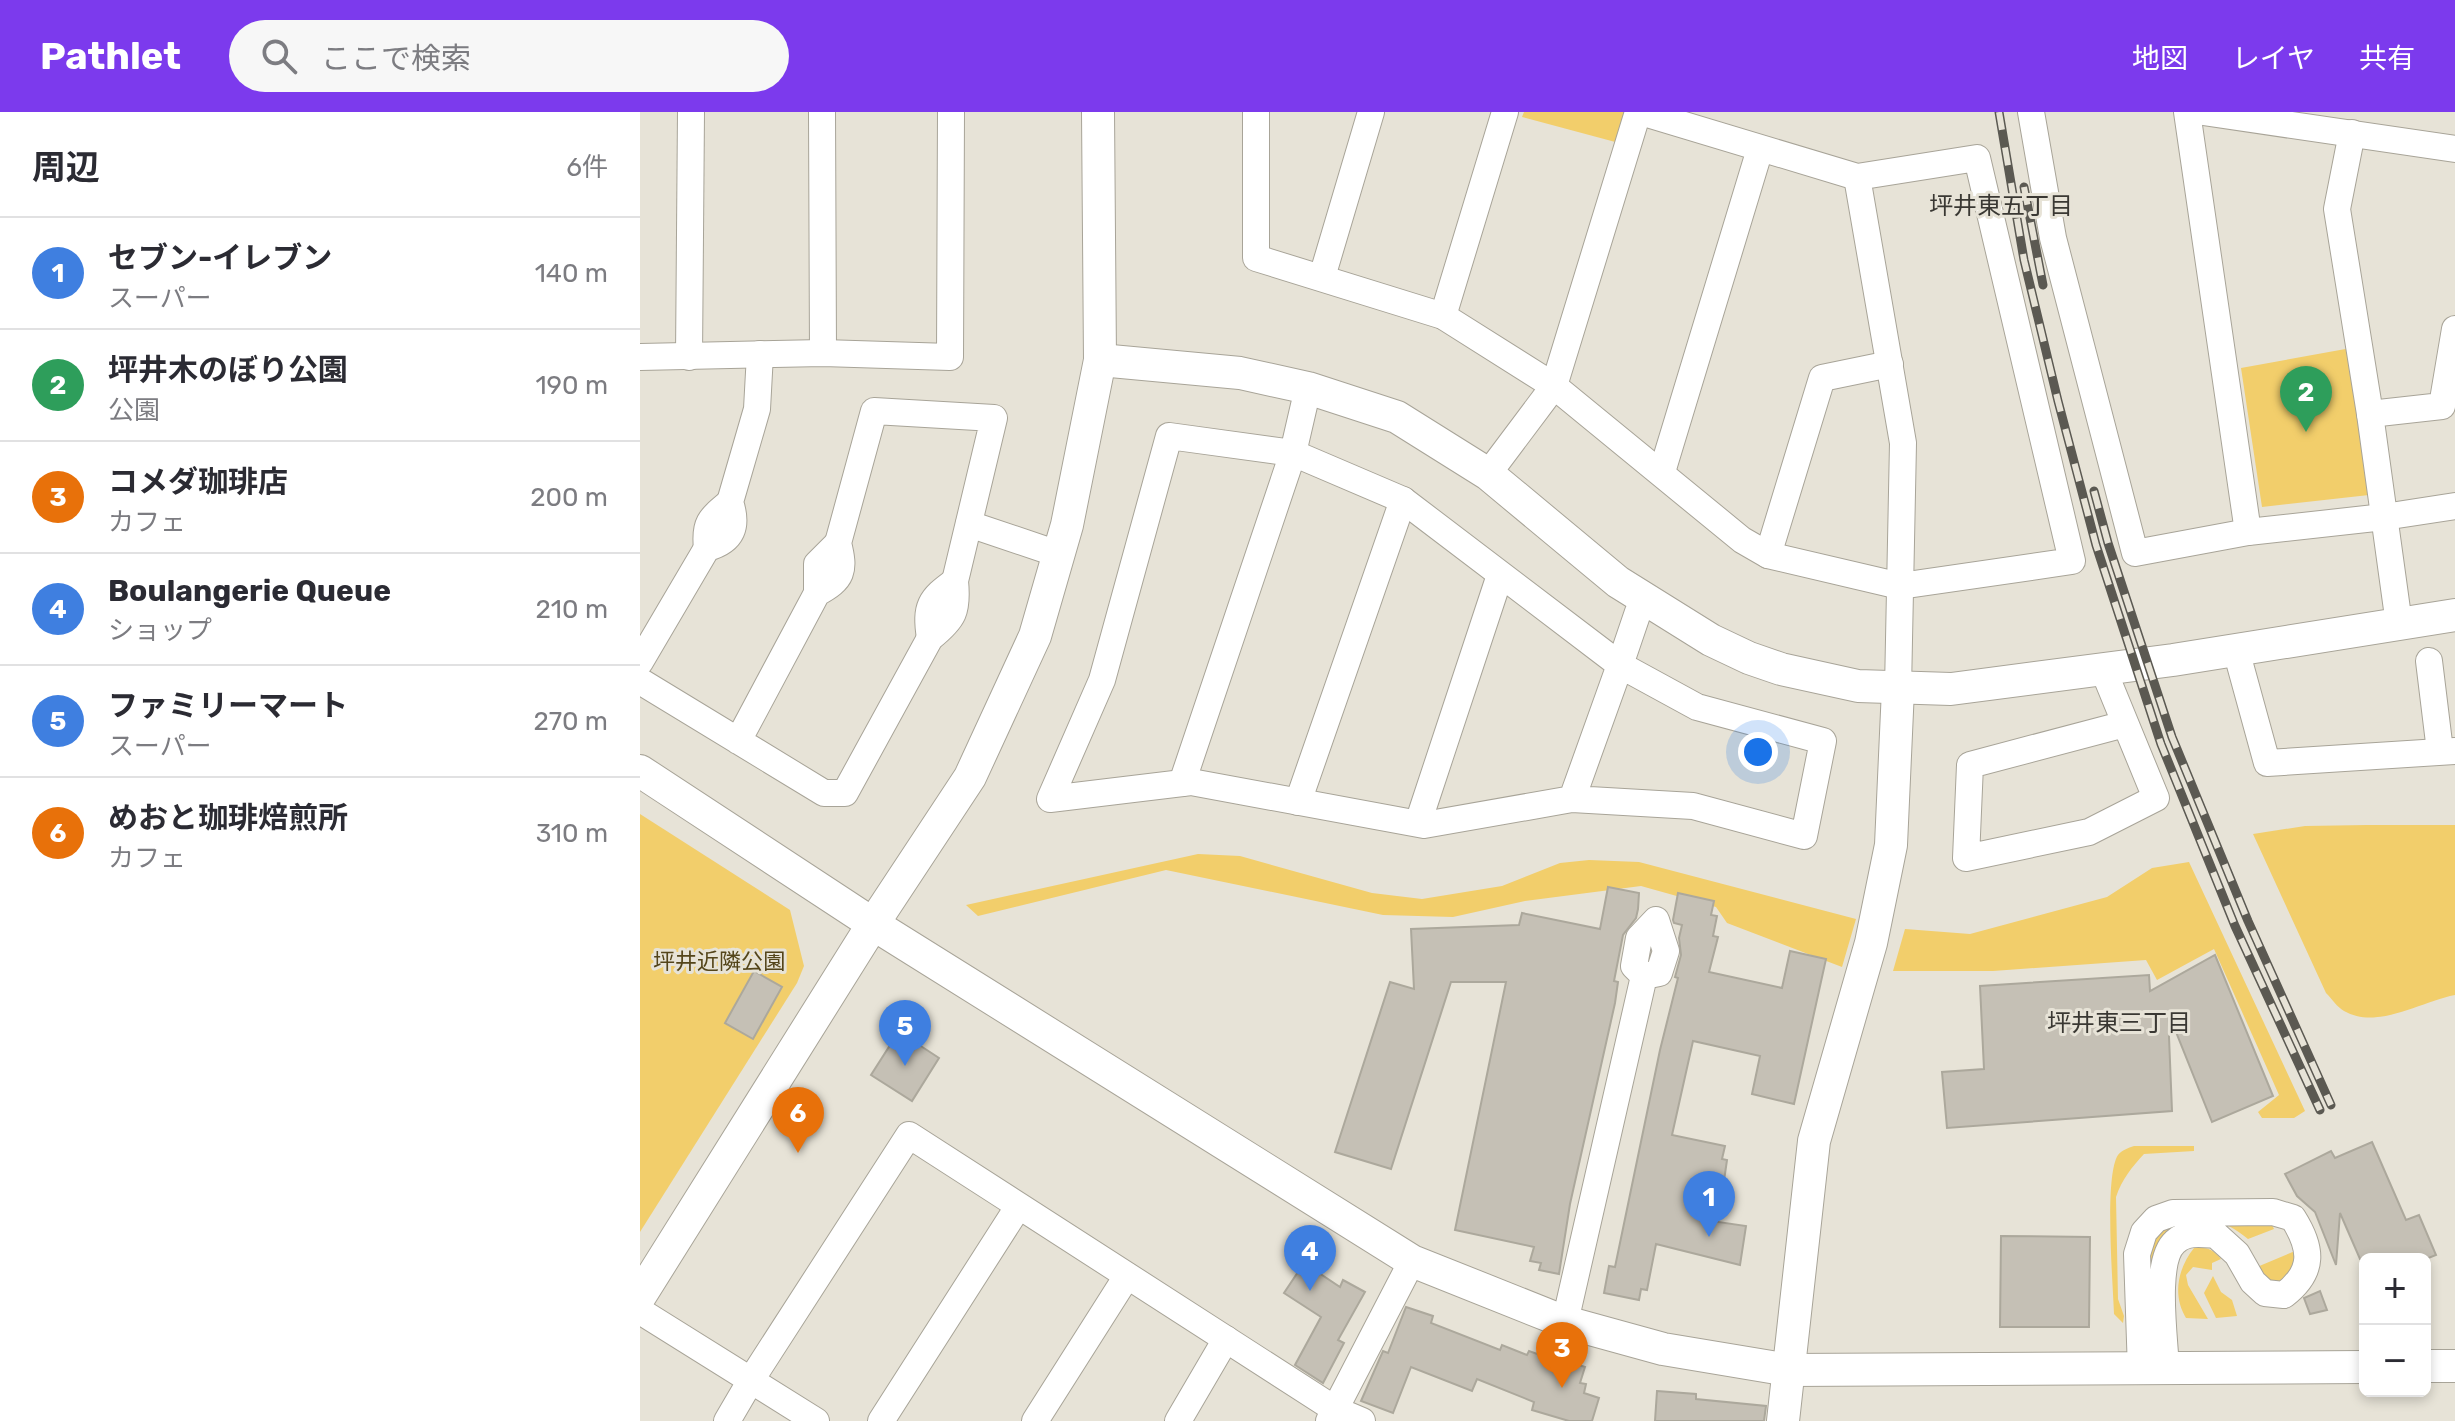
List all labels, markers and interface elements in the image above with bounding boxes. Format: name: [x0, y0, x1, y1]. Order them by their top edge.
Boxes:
search box: [229, 20, 789, 92]
text: Pathlet: [40, 33, 181, 79]
icon: search: [257, 34, 301, 78]
text: ここで検索: [321, 41, 471, 77]
text: 地図: [2132, 42, 2188, 75]
text: レイヤ: [2232, 42, 2315, 75]
text: 共有: [2359, 42, 2415, 75]
text: 周辺: [32, 147, 100, 188]
text: 6件: [566, 152, 608, 183]
district label: 坪井東五丁目: [1929, 192, 2073, 220]
text: セブン-イレブン: [108, 240, 332, 276]
text: 1: [52, 258, 64, 289]
text: 140 m: [535, 258, 608, 289]
text: スーパー: [108, 283, 212, 314]
text: 坪井木のぼり公園: [108, 352, 348, 388]
pin: 2: [2280, 366, 2332, 432]
text: 2: [50, 370, 66, 401]
text: 190 m: [535, 370, 608, 401]
text: 公園: [108, 395, 160, 426]
text: コメダ珈琲店: [108, 464, 288, 500]
text: 3: [49, 482, 67, 513]
text: 200 m: [530, 482, 608, 513]
text: カフェ: [108, 507, 186, 538]
text: Boulangerie Queue: [108, 573, 391, 609]
text: 4: [49, 594, 67, 625]
text: 210 m: [536, 594, 608, 625]
text: ショップ: [108, 615, 212, 646]
text: ファミリーマート: [108, 688, 348, 724]
text: 5: [50, 706, 66, 737]
text: 270 m: [533, 706, 608, 737]
text: スーパー: [108, 731, 212, 762]
your location: [1738, 732, 1778, 772]
text: めおと珈琲焙煎所: [108, 800, 348, 836]
text: 6: [50, 818, 66, 849]
text: 310 m: [536, 818, 608, 849]
text: カフェ: [108, 843, 186, 874]
park label: 坪井近隣公園: [653, 948, 785, 975]
pin: 5: [879, 1000, 931, 1066]
district label: 坪井東三丁目: [2047, 1009, 2191, 1037]
pin: 6: [772, 1087, 824, 1153]
pin: 1: [1683, 1171, 1735, 1237]
pin: 4: [1284, 1225, 1336, 1291]
map controls: [2359, 1253, 2431, 1397]
button: +: [2359, 1253, 2431, 1325]
pin: 3: [1536, 1322, 1588, 1388]
button: −: [2359, 1325, 2431, 1397]

